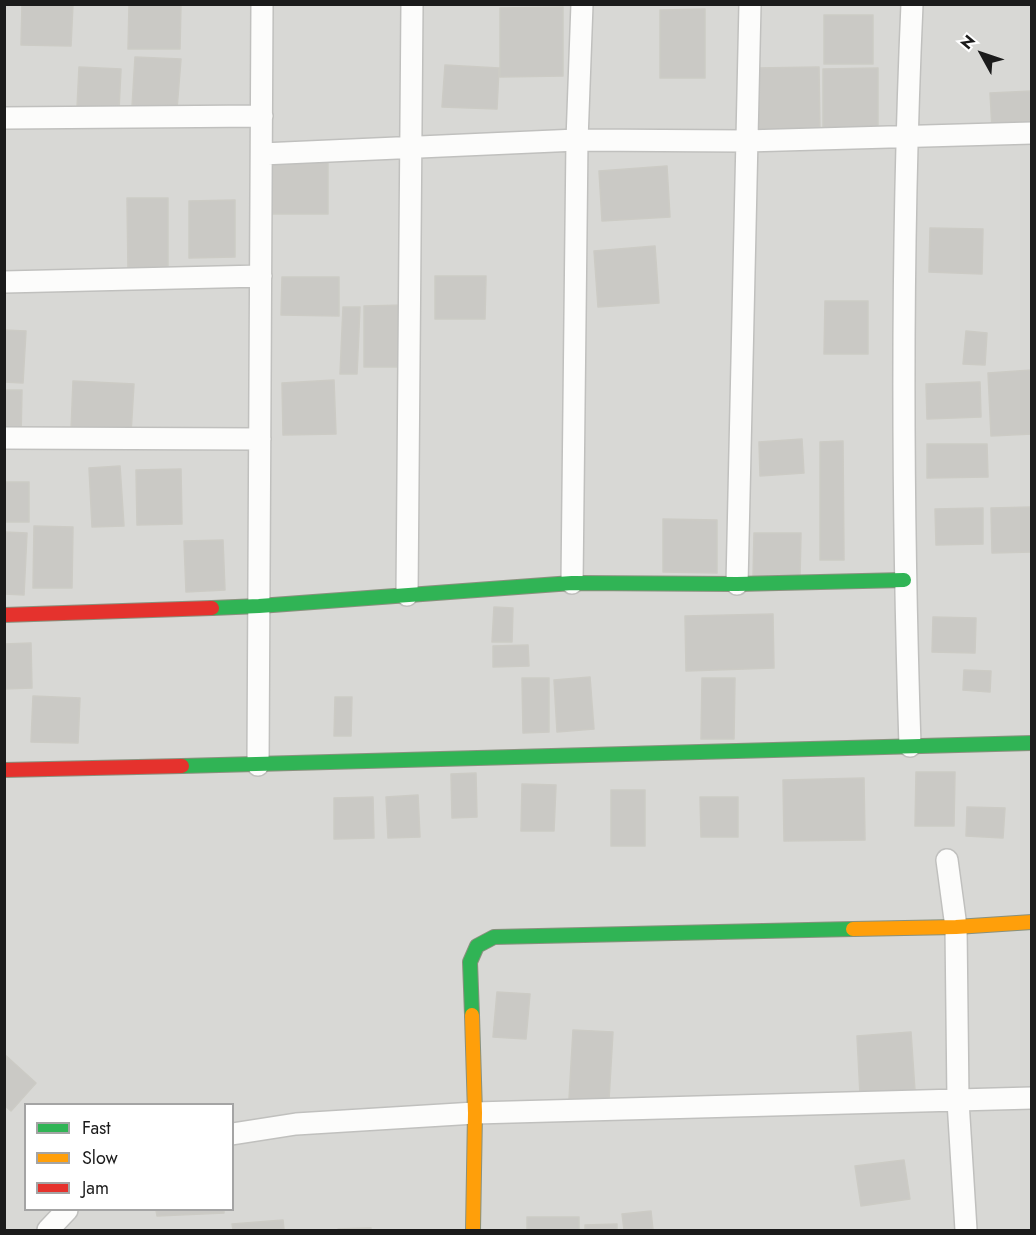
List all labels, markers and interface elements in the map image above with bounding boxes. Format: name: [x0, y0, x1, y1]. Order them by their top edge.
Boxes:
north arrow: [952, 24, 1012, 84]
text: N: [955, 30, 981, 54]
legend: [24, 1103, 234, 1211]
text: Fast: [82, 1115, 111, 1141]
text: Slow: [82, 1145, 118, 1171]
text: Jam: [82, 1175, 109, 1201]

